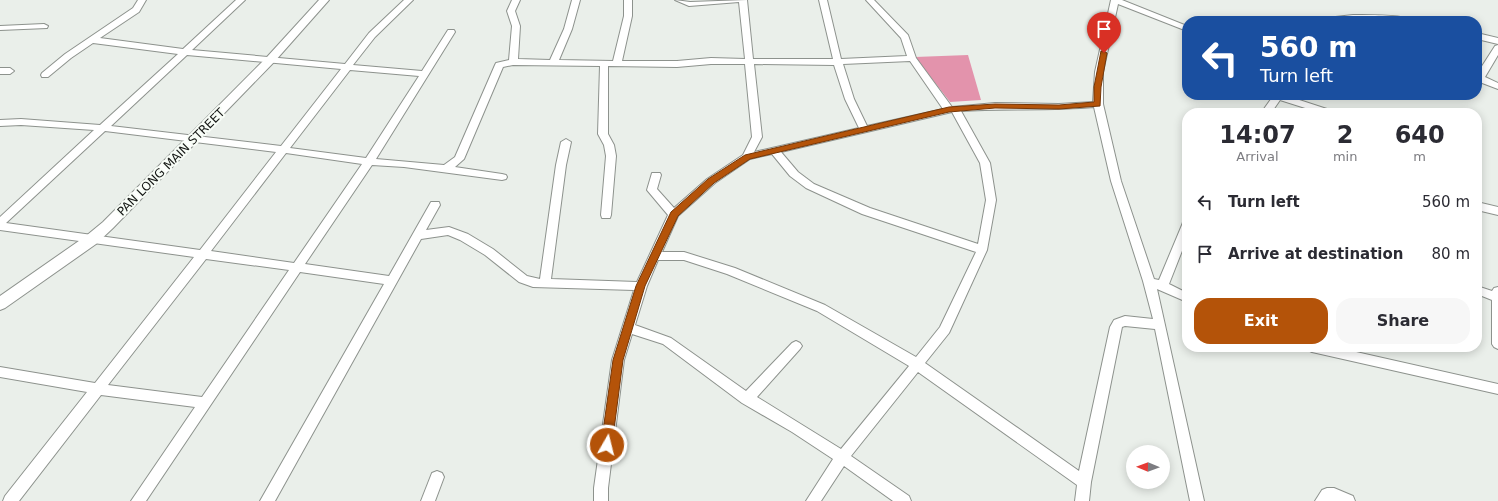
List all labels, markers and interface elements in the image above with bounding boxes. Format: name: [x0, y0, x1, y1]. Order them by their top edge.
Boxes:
pin: [1087, 12, 1121, 53]
icon: arrive: [1093, 18, 1115, 40]
text: 560 m: [1260, 31, 1357, 64]
icon: left: [1194, 32, 1246, 84]
text: Turn left: [1260, 65, 1333, 86]
street label: PAN LONG MAIN STREET: [114, 105, 228, 219]
text: 14:07: [1219, 121, 1296, 149]
text: 2: [1337, 121, 1353, 149]
text: 640: [1395, 121, 1445, 149]
text: Arrival: [1236, 149, 1279, 164]
text: min: [1333, 149, 1357, 164]
text: m: [1413, 149, 1426, 164]
icon: left: [1194, 191, 1216, 213]
text: Turn left: [1228, 193, 1300, 211]
text: 560 m: [1422, 193, 1470, 211]
icon: arrive: [1194, 243, 1216, 265]
text: Arrive at destination: [1228, 245, 1403, 263]
text: 80 m: [1432, 245, 1470, 263]
button: Exit: [1194, 298, 1328, 344]
button: Share: [1336, 298, 1470, 344]
position arrow: [586, 424, 628, 466]
north arrow: [1126, 445, 1170, 489]
map controls: [1126, 445, 1170, 489]

